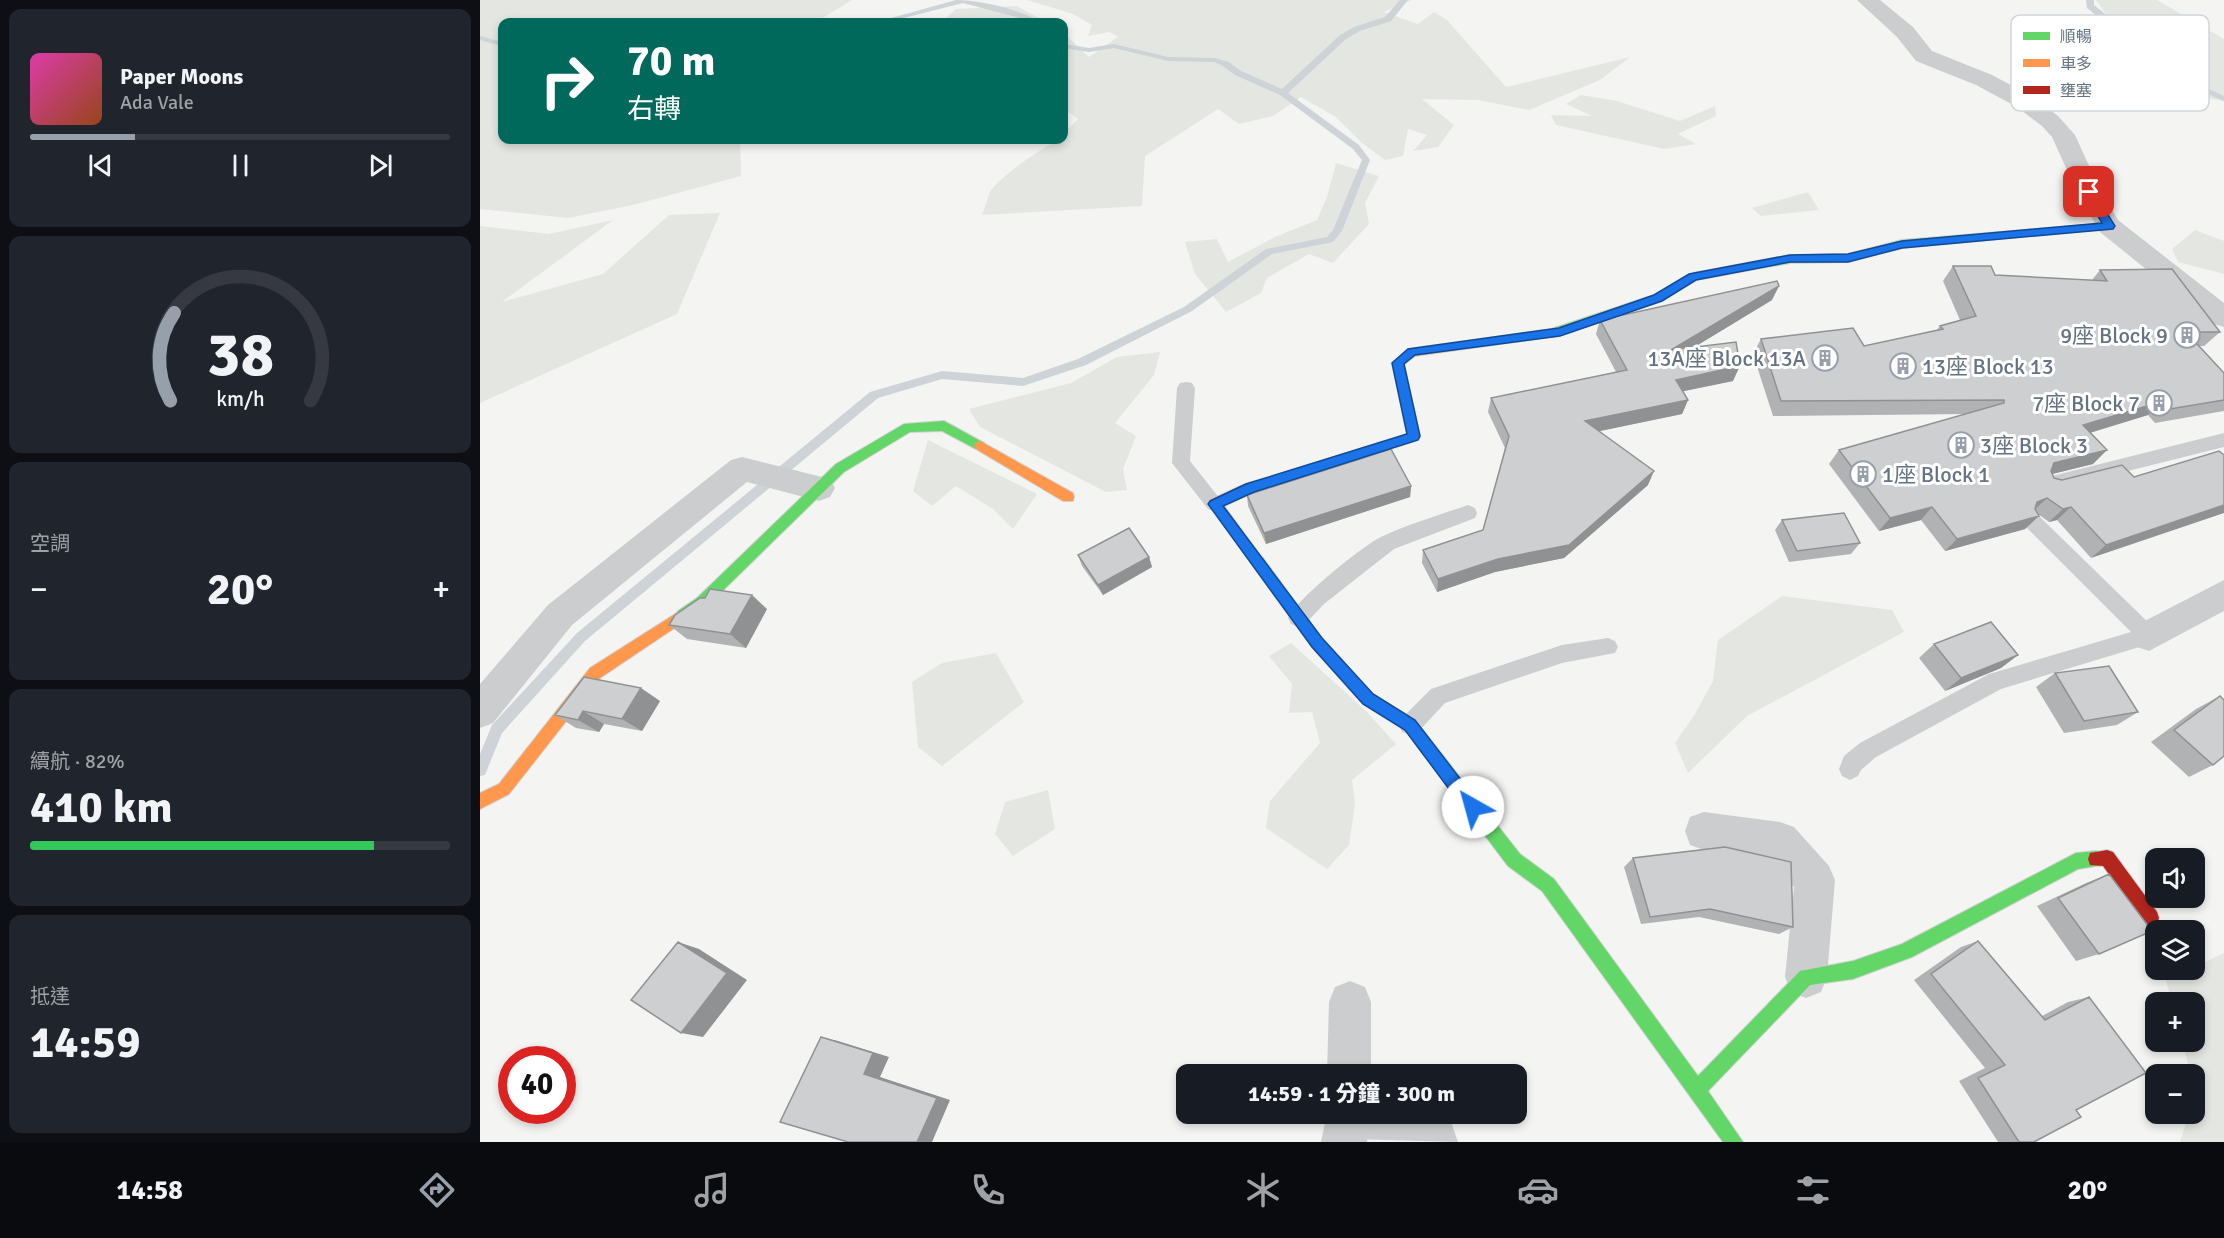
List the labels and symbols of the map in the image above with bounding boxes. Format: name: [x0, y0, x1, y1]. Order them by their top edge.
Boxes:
legend: [2011, 15, 2209, 111]
text: 順暢: [2060, 27, 2092, 47]
text: 車多: [2060, 54, 2092, 74]
text: 壅塞: [2060, 81, 2092, 101]
pin: [2063, 166, 2114, 217]
building icon: 9座 Block 9: [2172, 320, 2202, 350]
place label: 9座 Block 9: [2060, 322, 2168, 349]
building icon: 13A座 Block 13A: [1810, 343, 1840, 373]
place label: 13A座 Block 13A: [1648, 345, 1807, 372]
building icon: 13座 Block 13: [1888, 351, 1918, 381]
place label: 13座 Block 13: [1922, 353, 2054, 380]
building icon: 7座 Block 7: [2144, 388, 2174, 418]
place label: 7座 Block 7: [2032, 390, 2140, 417]
building icon: 3座 Block 3: [1946, 430, 1976, 460]
place label: 3座 Block 3: [1980, 432, 2088, 459]
building icon: 1座 Block 1: [1848, 459, 1878, 489]
place label: 1座 Block 1: [1882, 461, 1990, 488]
position arrow: [1441, 775, 1505, 839]
speed limit sign: 40: [498, 1046, 576, 1124]

